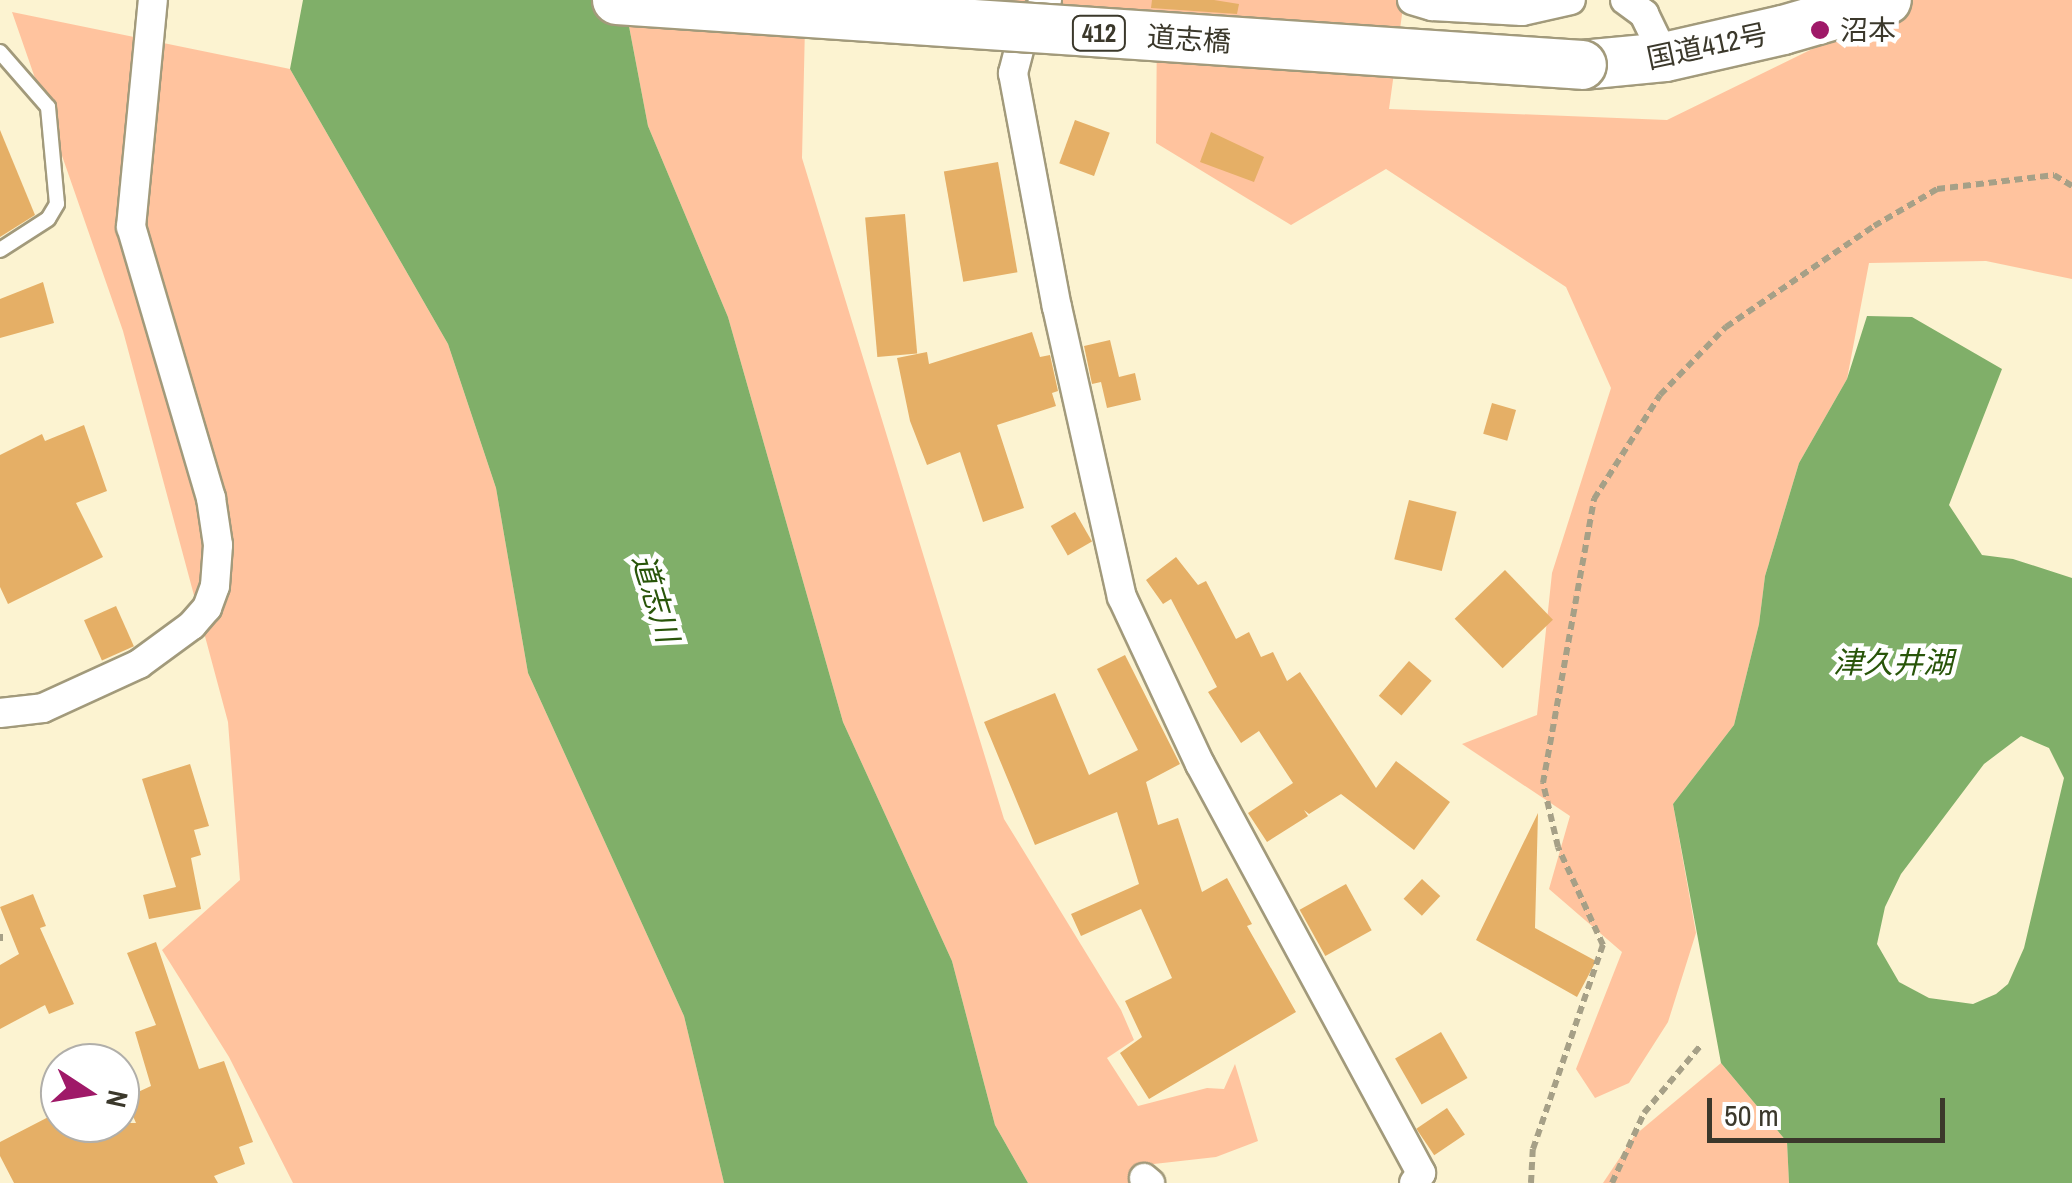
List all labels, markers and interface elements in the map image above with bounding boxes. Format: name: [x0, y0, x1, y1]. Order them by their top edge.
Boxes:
road number: 412: [1072, 13, 1126, 53]
place label: 沼本: [1840, 13, 1896, 47]
street label: 国道412号: [1644, 17, 1770, 75]
street label: 道志橋: [1146, 19, 1232, 59]
marker: 沼本: [1809, 19, 1831, 41]
water label: 道志川: [626, 550, 686, 646]
water label: 津久井湖: [1833, 644, 1953, 680]
north arrow: [40, 1043, 140, 1143]
scale bar: [1712, 1078, 1950, 1140]
text: N: [97, 1087, 138, 1111]
text: 50 m: [1724, 1095, 1779, 1135]

